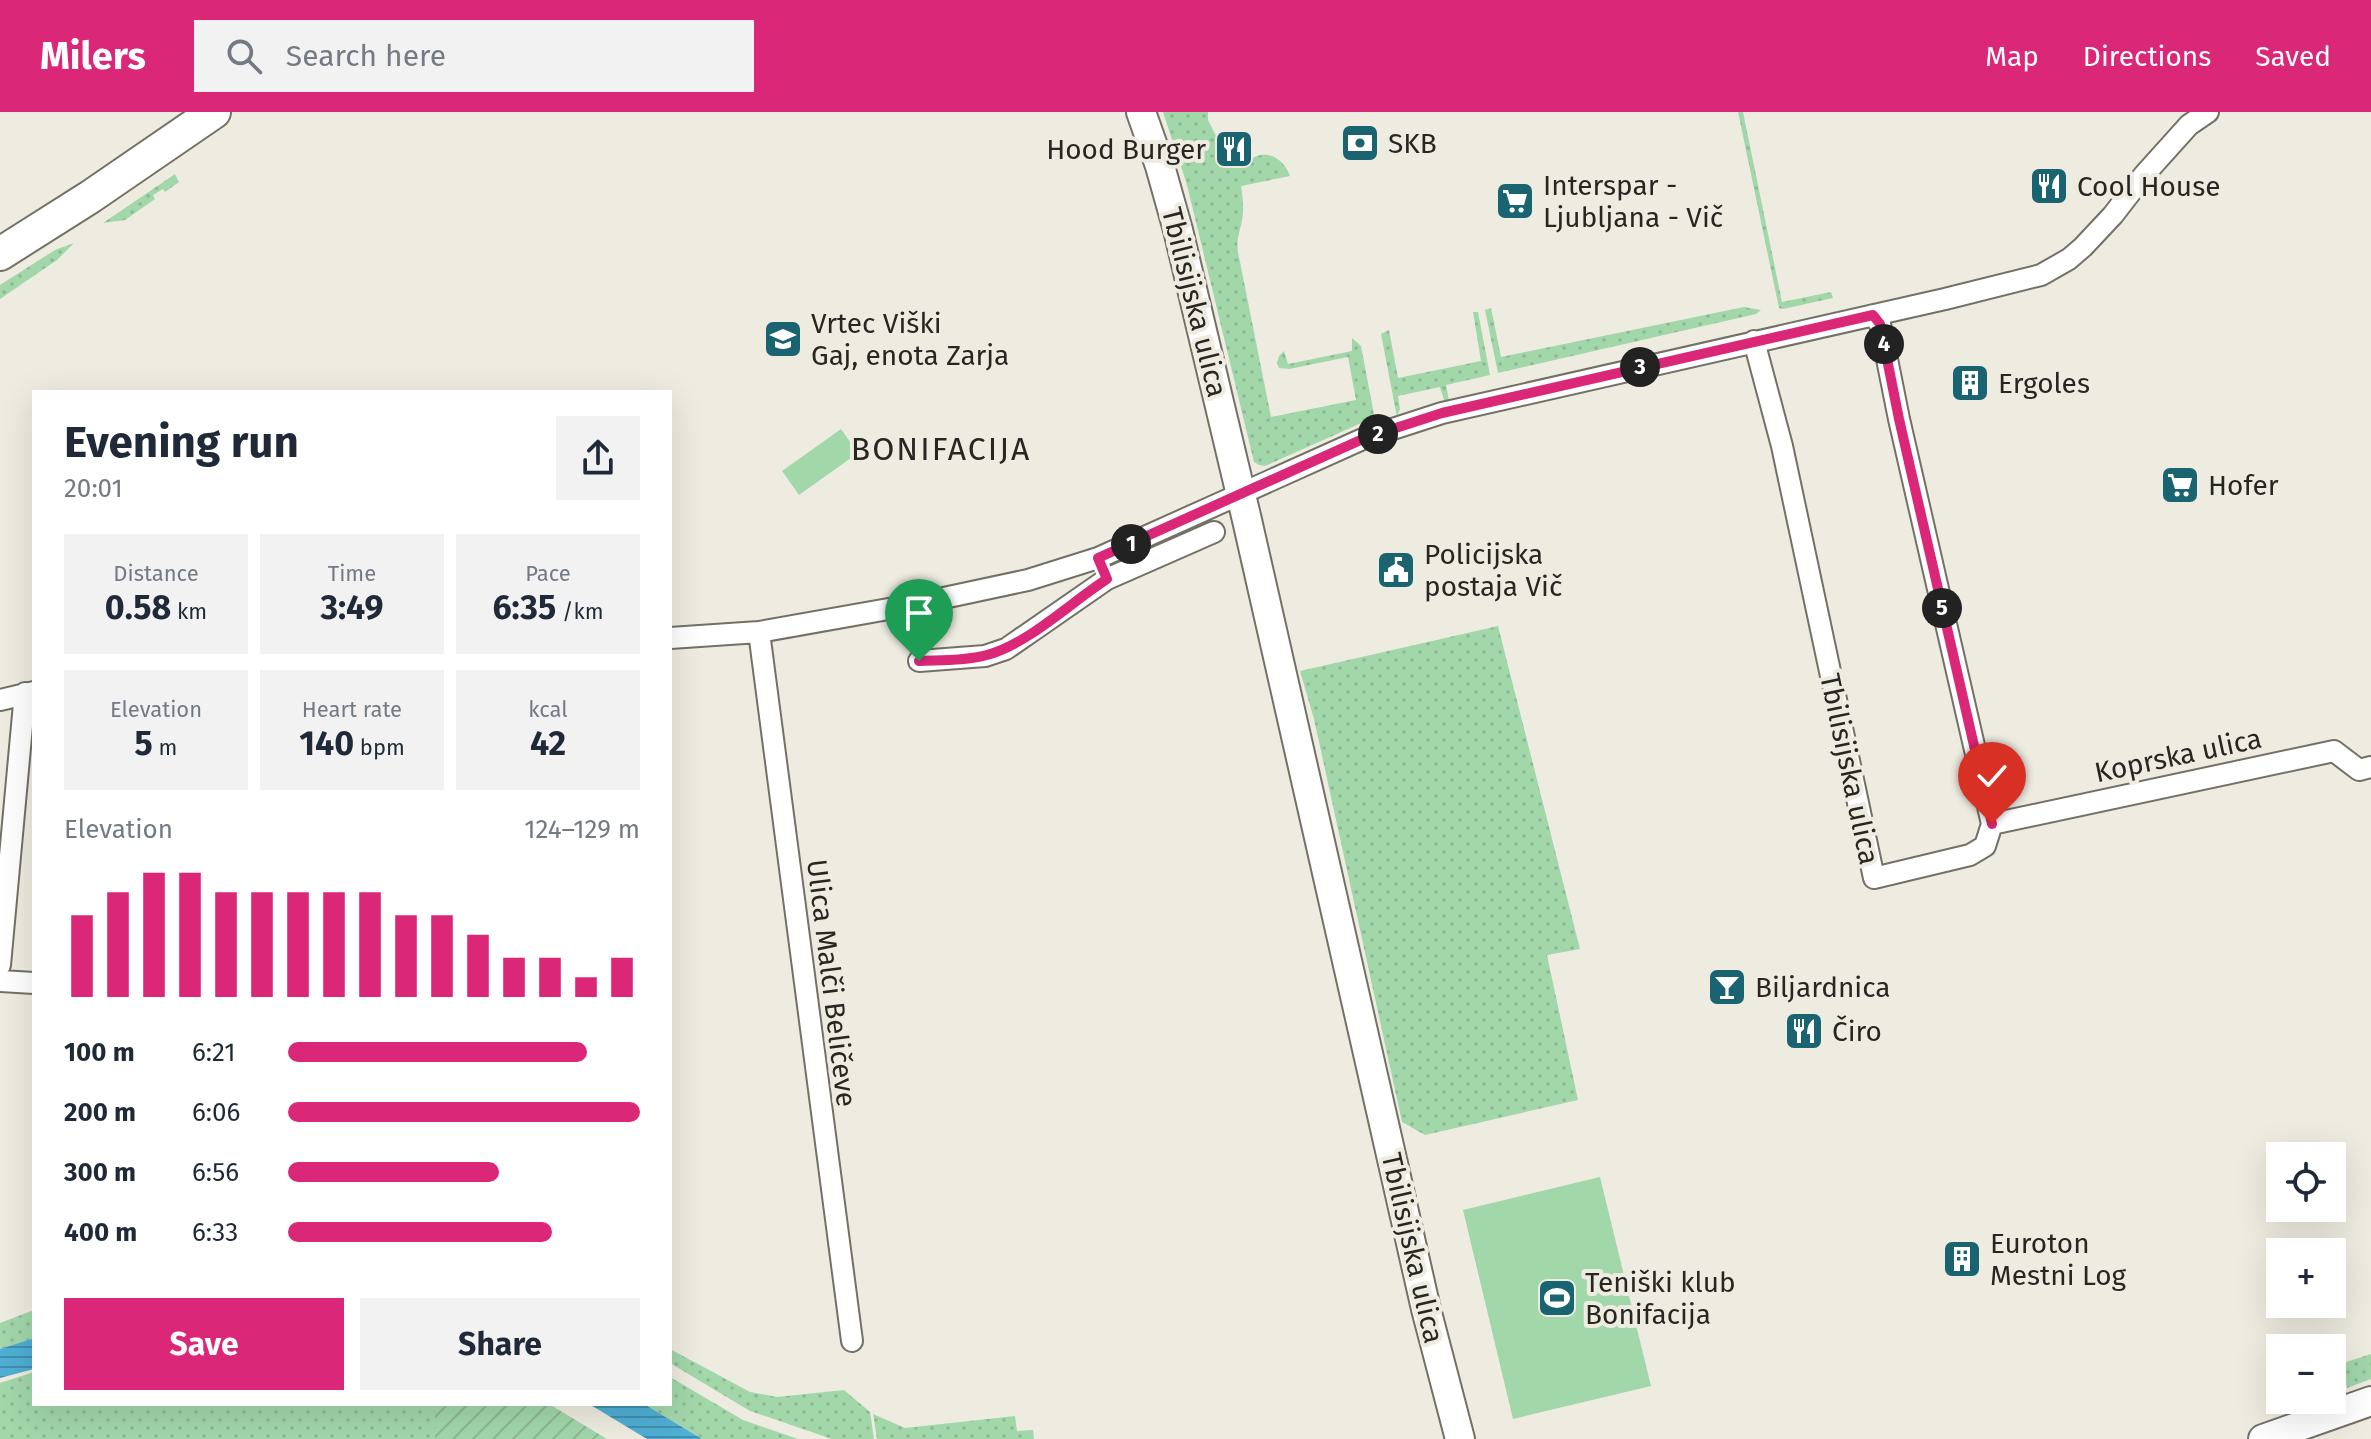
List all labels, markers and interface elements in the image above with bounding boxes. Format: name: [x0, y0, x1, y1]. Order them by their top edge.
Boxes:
search box: [194, 20, 754, 92]
text: Milers: [40, 33, 146, 79]
icon: search: [222, 34, 266, 78]
text: Search here: [286, 38, 446, 74]
text: Map: [1985, 40, 2039, 73]
text: Directions: [2083, 40, 2211, 73]
text: Saved: [2255, 40, 2331, 73]
bank icon: SKB: [1339, 122, 1381, 164]
place label: SKB: [1388, 127, 1437, 160]
restaurant icon: Hood Burger: [1213, 128, 1255, 170]
place label: Hood Burger: [1046, 133, 1206, 166]
restaurant icon: Cool House: [2028, 165, 2070, 207]
place label: Interspar - Ljubljana - Vič: [1543, 169, 1723, 234]
place label: Cool House: [2077, 170, 2220, 203]
supermarket icon: Interspar - Ljubljana - Vič: [1494, 180, 1536, 222]
street label: Tbilisijska ulica: [1155, 204, 1234, 400]
place label: Vrtec Viški Gaj, enota Zarja: [811, 307, 1009, 372]
school or university icon: Vrtec Viški Gaj, enota Zarja: [762, 318, 804, 360]
pin: 4: [1864, 324, 1904, 364]
text: 4: [1878, 330, 1890, 357]
pin: 3: [1620, 347, 1660, 387]
text: 3: [1634, 353, 1646, 380]
building icon: Ergoles: [1949, 362, 1991, 404]
place label: Ergoles: [1998, 367, 2090, 400]
pin: 2: [1358, 414, 1398, 454]
text: Evening run: [64, 416, 299, 469]
button: share: [556, 416, 640, 500]
text: 2: [1372, 420, 1384, 447]
district label: BONIFACIJA: [851, 430, 1031, 468]
supermarket icon: Hofer: [2159, 464, 2201, 506]
place label: Hofer: [2208, 469, 2279, 502]
text: 20:01: [64, 473, 123, 504]
pin: 1: [1111, 524, 1151, 564]
text: 1: [1126, 530, 1136, 557]
place label: Policijska postaja Vič: [1424, 538, 1562, 603]
public building icon: Policijska postaja Vič: [1375, 549, 1417, 591]
text: Distance: [113, 560, 199, 587]
text: Time: [328, 560, 376, 587]
text: Pace: [525, 560, 571, 587]
pin: [885, 579, 953, 661]
text: 0.58: [105, 587, 171, 628]
text: 3:49: [320, 587, 384, 628]
text: 6:35: [492, 587, 556, 628]
pin: 5: [1922, 588, 1962, 628]
icon: arrive: [897, 591, 941, 635]
text: 5: [1936, 594, 1948, 621]
text: km: [171, 598, 207, 625]
text: /km: [556, 598, 604, 625]
street label: Tbilisijska ulica: [1813, 671, 1886, 868]
text: Elevation: [110, 696, 202, 723]
text: Heart rate: [302, 696, 402, 723]
text: kcal: [528, 696, 568, 723]
street label: Koprska ulica: [2092, 722, 2265, 789]
text: 5: [135, 723, 153, 764]
text: 140: [299, 723, 354, 764]
text: 42: [530, 723, 566, 764]
text: m: [153, 734, 177, 761]
text: bpm: [354, 734, 405, 761]
pin: [1958, 742, 2026, 824]
icon: check: [1970, 754, 2014, 798]
text: Elevation: [64, 814, 173, 845]
text: 124–129 m: [524, 814, 640, 845]
street label: Ulica Malči Beličeve: [800, 857, 863, 1109]
bar icon: Biljardnica: [1706, 966, 1748, 1008]
place label: Biljardnica: [1755, 971, 1891, 1004]
restaurant icon: Čiro: [1783, 1010, 1825, 1052]
place label: Čiro: [1832, 1015, 1882, 1048]
text: 100 m: [64, 1037, 135, 1068]
text: 6:21: [192, 1037, 236, 1068]
text: 200 m: [64, 1097, 136, 1128]
text: 6:06: [192, 1097, 240, 1128]
map controls: [2266, 1142, 2346, 1414]
button: locate: [2266, 1142, 2346, 1222]
street label: Tbilisijska ulica: [1375, 1150, 1450, 1346]
text: 300 m: [64, 1157, 136, 1188]
text: 6:56: [192, 1157, 239, 1188]
text: 400 m: [64, 1217, 137, 1248]
text: 6:33: [192, 1217, 238, 1248]
place label: Euroton Mestni Log: [1990, 1227, 2127, 1292]
building icon: Euroton Mestni Log: [1941, 1238, 1983, 1280]
button: +: [2266, 1238, 2346, 1318]
place label: Teniški klub Bonifacija: [1585, 1266, 1736, 1331]
sports icon: Teniški klub Bonifacija: [1536, 1277, 1578, 1319]
button: Save: [64, 1298, 344, 1390]
button: Share: [360, 1298, 640, 1390]
button: −: [2266, 1334, 2346, 1414]

